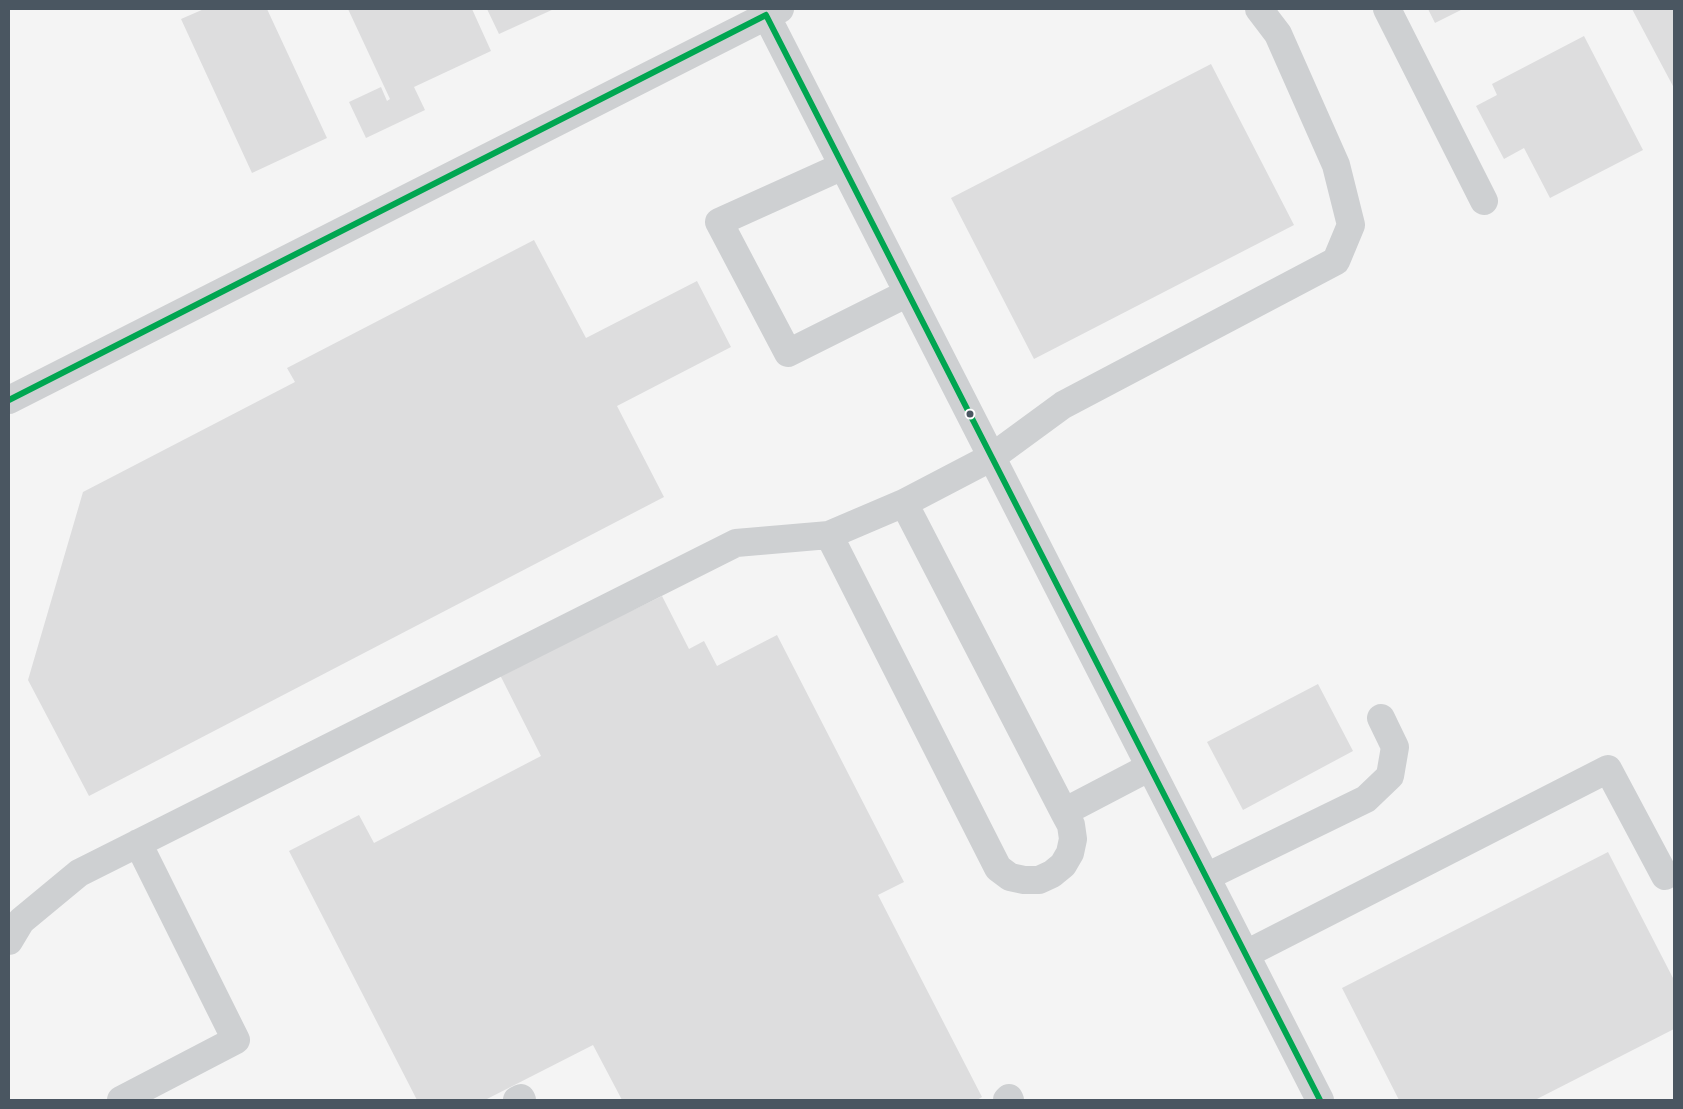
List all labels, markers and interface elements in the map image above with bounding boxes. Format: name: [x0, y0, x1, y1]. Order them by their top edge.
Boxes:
unlabelled marker: [965, 409, 975, 419]

